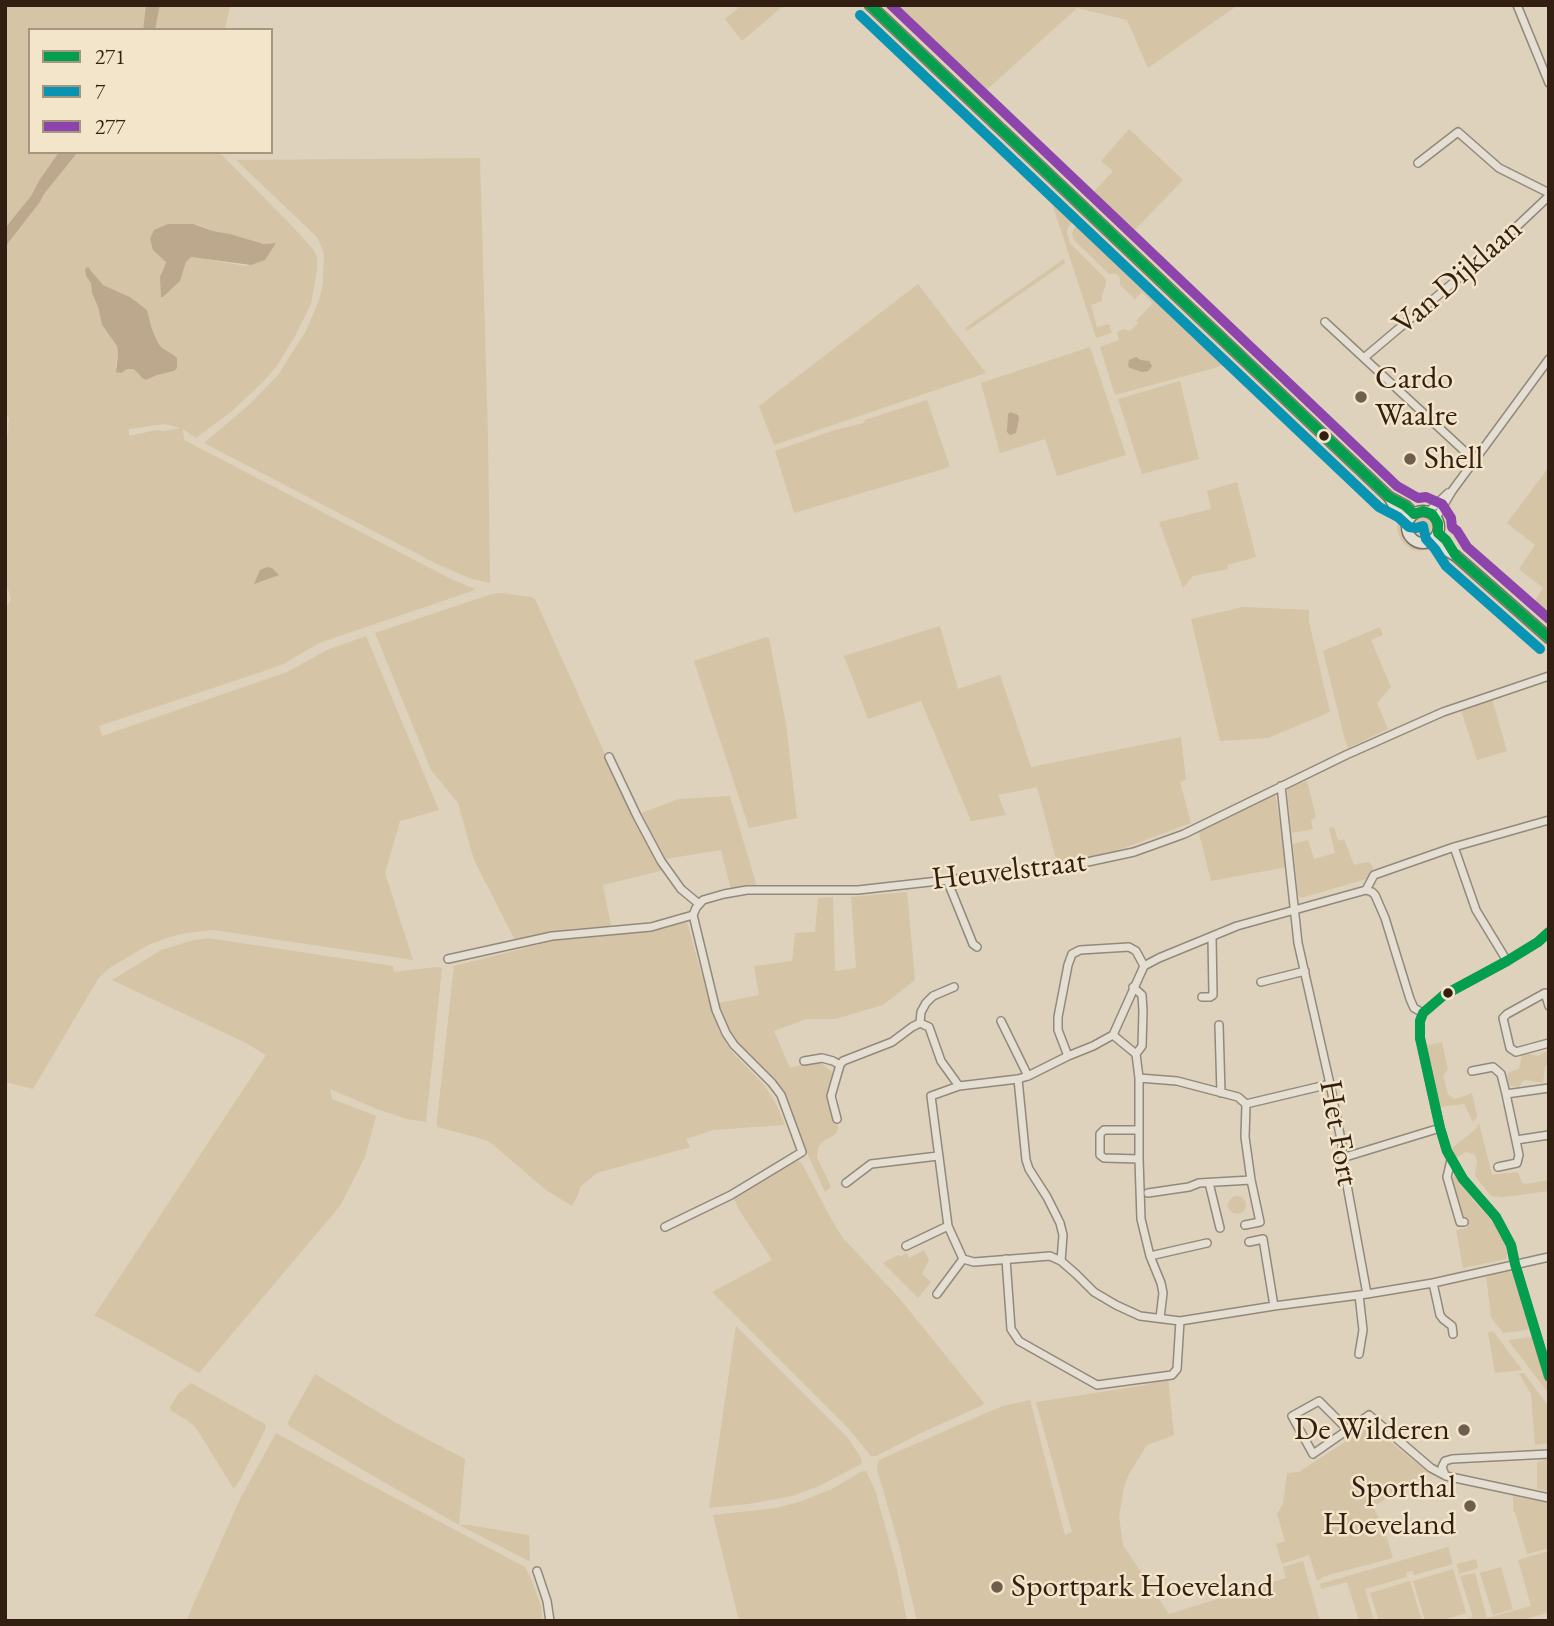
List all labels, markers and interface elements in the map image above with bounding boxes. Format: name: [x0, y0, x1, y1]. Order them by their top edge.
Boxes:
legend: [28, 28, 273, 154]
text: 271: [95, 43, 125, 70]
text: 7: [95, 78, 105, 105]
text: 277: [95, 113, 125, 140]
street label: Van Dijklaan: [1386, 210, 1530, 344]
place label: Cardo Waalre: [1375, 360, 1457, 435]
marker: Cardo Waalre: [1353, 389, 1369, 405]
unlabelled marker: [1317, 429, 1331, 443]
place label: Shell: [1424, 440, 1483, 478]
marker: Shell: [1402, 451, 1418, 467]
street label: Heuvelstraat: [930, 842, 1088, 900]
unlabelled marker: [1441, 986, 1455, 1000]
street label: Het Fort: [1310, 1077, 1366, 1189]
place label: De Wilderen: [1294, 1411, 1450, 1449]
marker: De Wilderen: [1456, 1422, 1472, 1438]
place label: Sporthal Hoeveland: [1323, 1469, 1456, 1544]
marker: Sporthal Hoeveland: [1462, 1498, 1478, 1514]
place label: Sportpark Hoeveland: [1011, 1568, 1273, 1606]
marker: Sportpark Hoeveland: [989, 1579, 1005, 1595]

